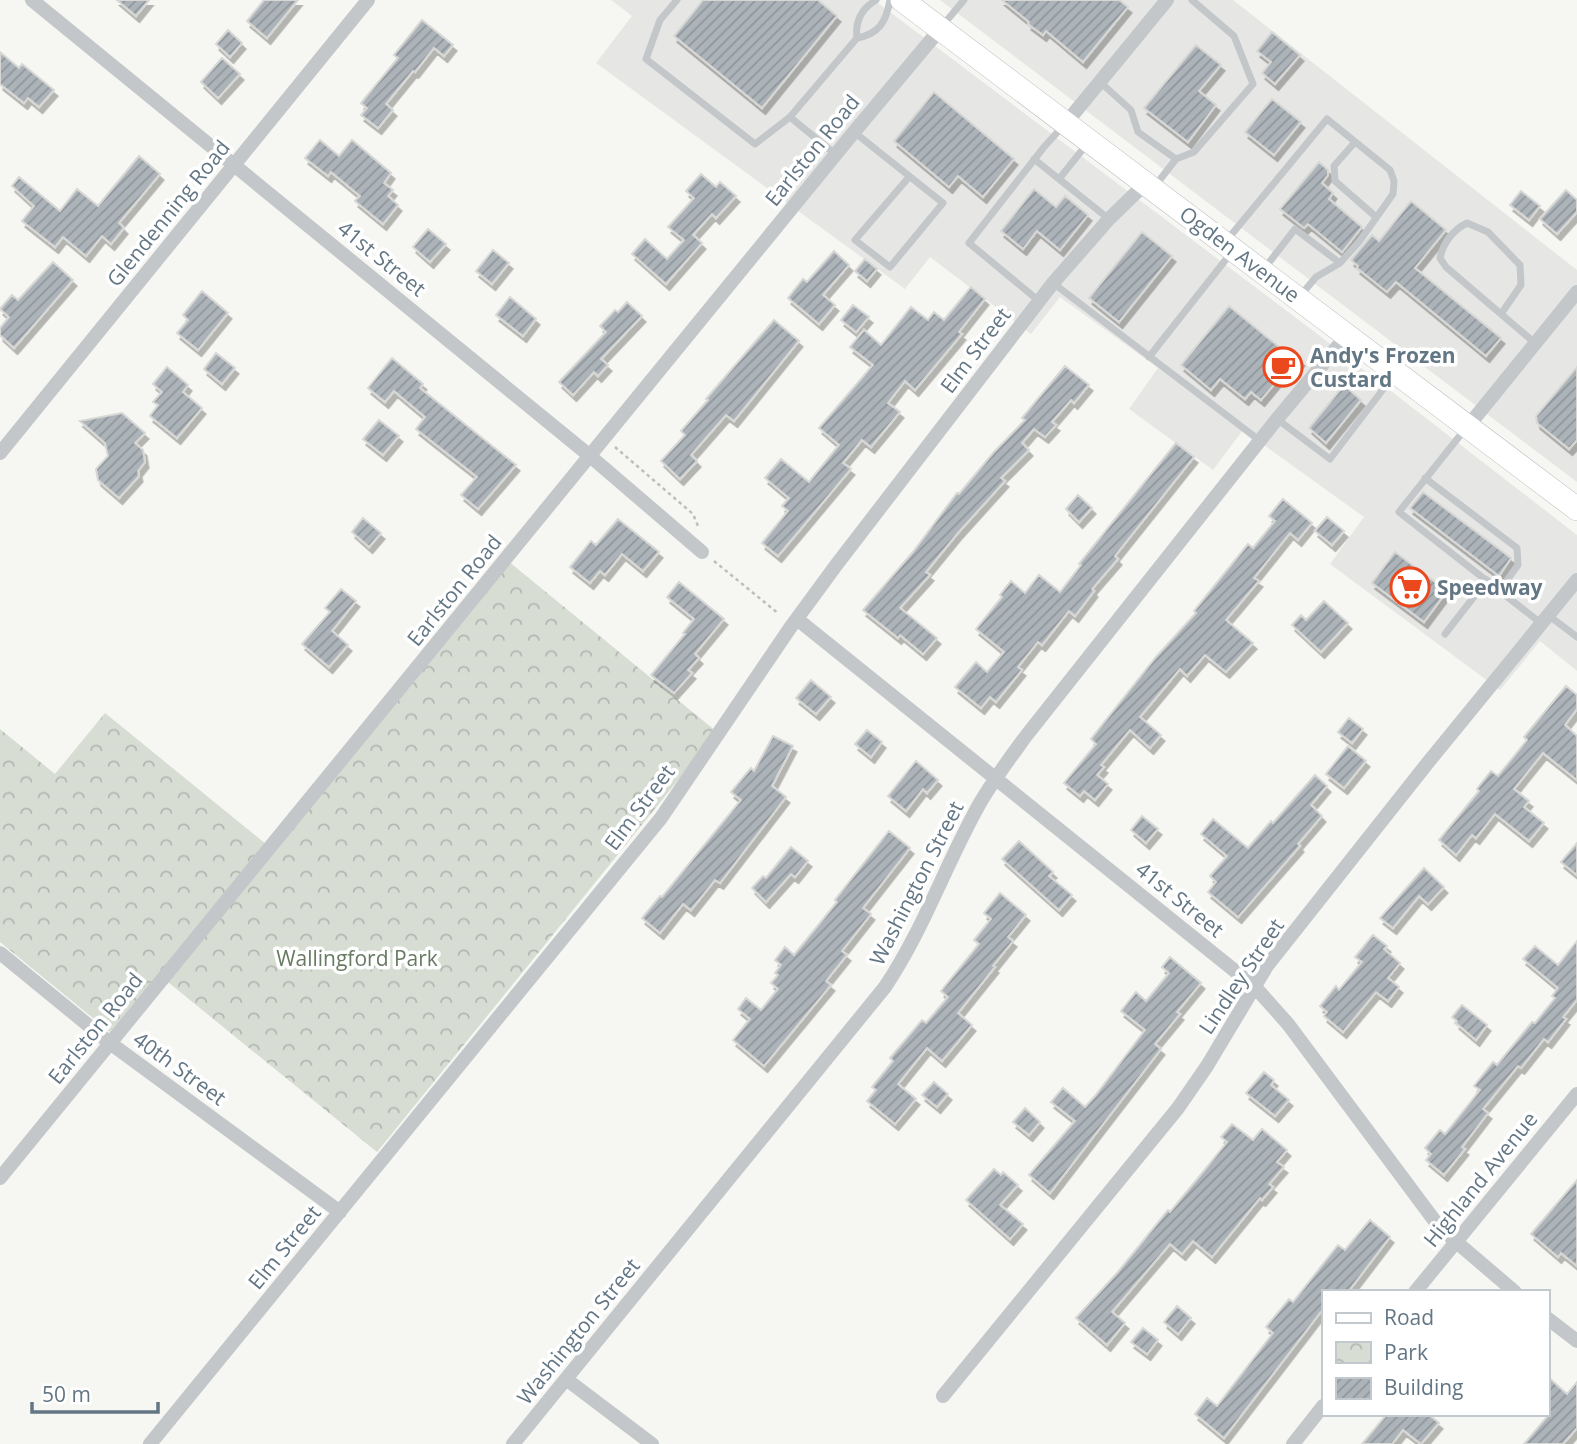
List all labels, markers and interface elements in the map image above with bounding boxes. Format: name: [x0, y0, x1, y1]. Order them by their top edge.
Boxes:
street label: Earlston Road: [758, 88, 866, 212]
street label: Glendenning Road: [100, 134, 236, 292]
street label: Ogden Avenue: [1174, 200, 1306, 308]
street label: 41st Street: [332, 214, 432, 302]
street label: Elm Street: [934, 301, 1016, 399]
place label: Andy's Frozen Custard: [1310, 341, 1456, 393]
cafe icon: Andy's Frozen Custard: [1262, 346, 1304, 388]
street label: Earlston Road: [400, 528, 508, 652]
supermarket icon: Speedway: [1389, 566, 1431, 608]
place label: Speedway: [1437, 573, 1543, 601]
street label: Elm Street: [598, 758, 680, 856]
street label: Washington Street: [863, 796, 969, 970]
street label: 41st Street: [1130, 855, 1230, 943]
street label: Lindley Street: [1192, 913, 1290, 1039]
park label: Wallingford Park: [276, 944, 438, 972]
street label: Earlston Road: [41, 966, 149, 1090]
street label: 40th Street: [128, 1025, 232, 1111]
street label: Highland Avenue: [1417, 1106, 1543, 1252]
street label: Elm Street: [241, 1199, 327, 1295]
street label: Washington Street: [510, 1252, 646, 1410]
legend: [1322, 1290, 1549, 1416]
text: Road: [1384, 1303, 1434, 1331]
text: Park: [1384, 1338, 1428, 1366]
scale bar: [32, 1370, 158, 1414]
text: Building: [1384, 1373, 1463, 1401]
text: 50 m: [42, 1380, 91, 1408]

